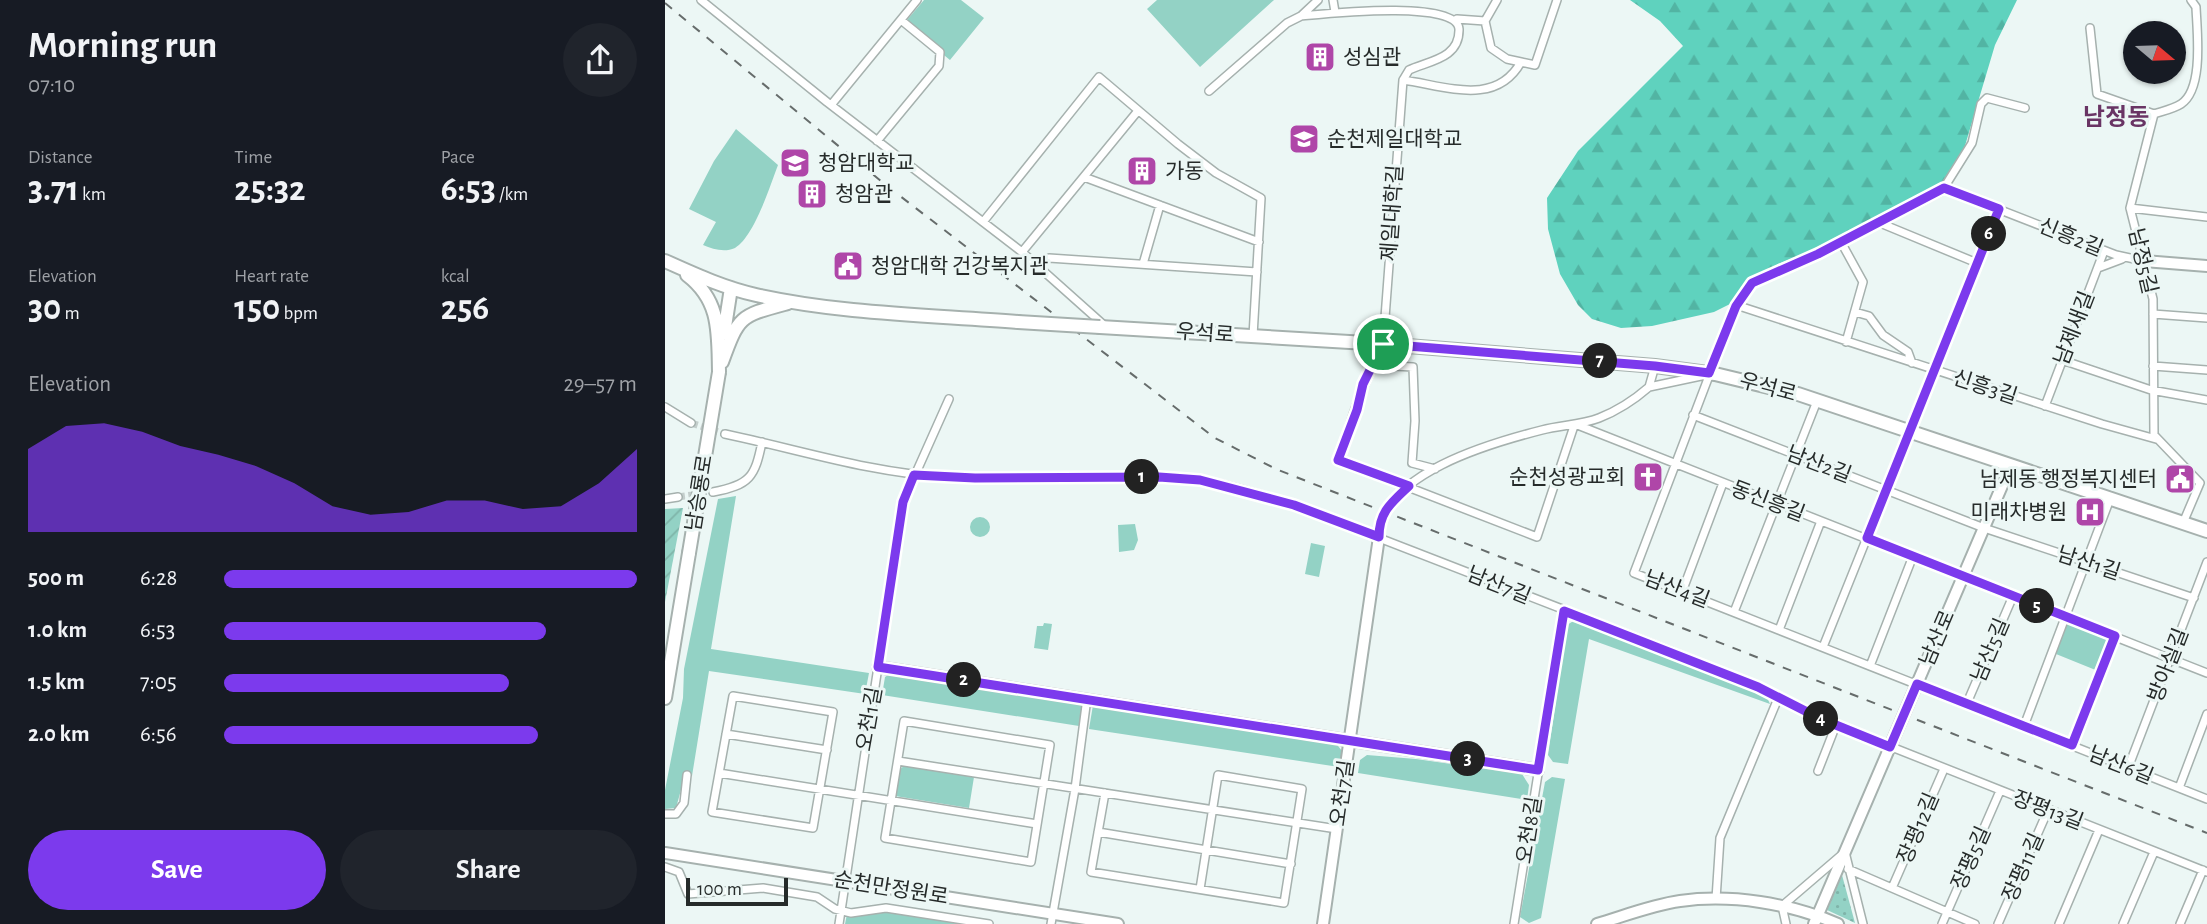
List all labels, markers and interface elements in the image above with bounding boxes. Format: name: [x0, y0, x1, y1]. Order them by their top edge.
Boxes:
north arrow: [2123, 21, 2186, 84]
map controls: [2123, 21, 2186, 84]
button: share: [563, 23, 637, 97]
text: Morning run: [28, 27, 217, 65]
building icon: 성심관: [1303, 40, 1337, 74]
place label: 성심관: [1343, 46, 1401, 68]
text: 07:10: [28, 74, 75, 97]
district label: 남정동: [2083, 104, 2149, 130]
school or university icon: 순천제일대학교: [1287, 122, 1321, 156]
place label: 순천제일대학교: [1327, 128, 1462, 150]
school or university icon: 청암대학교: [778, 146, 812, 180]
text: Distance: [28, 148, 92, 167]
text: Time: [234, 148, 272, 167]
text: Pace: [441, 148, 475, 167]
place label: 청암대학교: [818, 152, 915, 174]
building icon: 가동: [1125, 154, 1159, 188]
place label: 가동: [1165, 160, 1204, 182]
street label: 제일대학길: [1378, 164, 1406, 262]
text: 3.71: [28, 172, 79, 207]
text: 25:32: [234, 172, 306, 207]
text: 6:53: [441, 172, 496, 207]
building icon: 청암관: [795, 177, 829, 211]
place label: 청암관: [835, 183, 893, 205]
text: km: [79, 185, 106, 204]
text: /km: [496, 185, 528, 204]
street label: 신흥2길: [2036, 214, 2106, 260]
pin: 6: [1971, 216, 2007, 252]
text: 6: [1984, 224, 1993, 243]
street label: 남정5길: [2125, 226, 2161, 296]
public building icon: 청암대학 건강복지관: [831, 249, 865, 283]
place label: 청암대학 건강복지관: [871, 255, 1048, 277]
text: Elevation: [28, 267, 97, 286]
text: Heart rate: [234, 267, 309, 286]
text: kcal: [441, 267, 470, 286]
street label: 남제새길: [2050, 288, 2098, 368]
text: 30: [28, 291, 61, 326]
text: 150: [234, 291, 280, 326]
text: 256: [441, 291, 489, 326]
text: m: [61, 304, 80, 323]
text: bpm: [280, 304, 318, 323]
pin: [1353, 314, 1413, 374]
street label: 우석로: [1175, 320, 1235, 346]
icon: arrive: [1364, 325, 1402, 363]
pin: 7: [1583, 344, 1618, 378]
text: 7: [1595, 351, 1604, 370]
street label: 신흥3길: [1950, 366, 2020, 408]
street label: 우석로: [1737, 369, 1799, 405]
text: Elevation: [28, 373, 111, 396]
text: 29–57 m: [563, 373, 637, 396]
street label: 남산2길: [1784, 442, 1854, 486]
street label: 남승룡로: [682, 453, 716, 533]
pin: 1: [1125, 460, 1159, 494]
church icon: 순천성광교회: [1631, 460, 1665, 494]
public building icon: 남제동 행정복지센터: [2163, 462, 2197, 496]
place label: 순천성광교회: [1509, 466, 1625, 488]
text: 1: [1138, 467, 1145, 486]
place label: 남제동 행정복지센터: [1980, 468, 2157, 490]
street label: 동신흥길: [1728, 477, 1808, 525]
hospital icon: 미래차병원: [2073, 495, 2107, 529]
place label: 미래차병원: [1970, 501, 2067, 523]
street label: 남산1길: [2055, 542, 2123, 584]
street label: 남산7길: [1464, 562, 1534, 608]
text: 500 m: [28, 567, 84, 590]
text: 6:28: [140, 567, 177, 590]
street label: 남산4길: [1641, 567, 1713, 611]
pin: 5: [2019, 588, 2055, 624]
text: 5: [2032, 596, 2041, 615]
street label: 남산로: [1916, 607, 1958, 669]
street label: 남산5길: [1967, 615, 2013, 685]
text: 1.0 km: [28, 619, 87, 642]
text: 6:53: [140, 619, 175, 642]
street label: 방아실길: [2144, 625, 2192, 705]
pin: 2: [947, 662, 981, 698]
text: 2: [959, 670, 968, 689]
text: 1.5 km: [28, 671, 85, 694]
text: 7:05: [140, 671, 177, 694]
street label: 오천1길: [853, 685, 885, 753]
pin: 4: [1803, 702, 1839, 736]
text: 4: [1816, 709, 1825, 728]
text: 2.0 km: [28, 723, 90, 746]
text: 6:56: [140, 723, 177, 746]
pin: 3: [1451, 742, 1485, 776]
street label: 남산6길: [2085, 742, 2157, 788]
text: 3: [1463, 749, 1472, 768]
street label: 오천7길: [1326, 758, 1358, 828]
street label: 장평13길: [2010, 786, 2086, 834]
street label: 장평12길: [1893, 789, 1943, 867]
street label: 오천8길: [1513, 795, 1545, 865]
street label: 장평5길: [1947, 823, 1995, 893]
street label: 장평11길: [1998, 829, 2048, 905]
button: Save: [28, 830, 326, 910]
button: Share: [340, 830, 637, 910]
street label: 순천만정원로: [832, 868, 950, 908]
scale bar: [686, 875, 787, 907]
text: 100 m: [697, 880, 742, 899]

